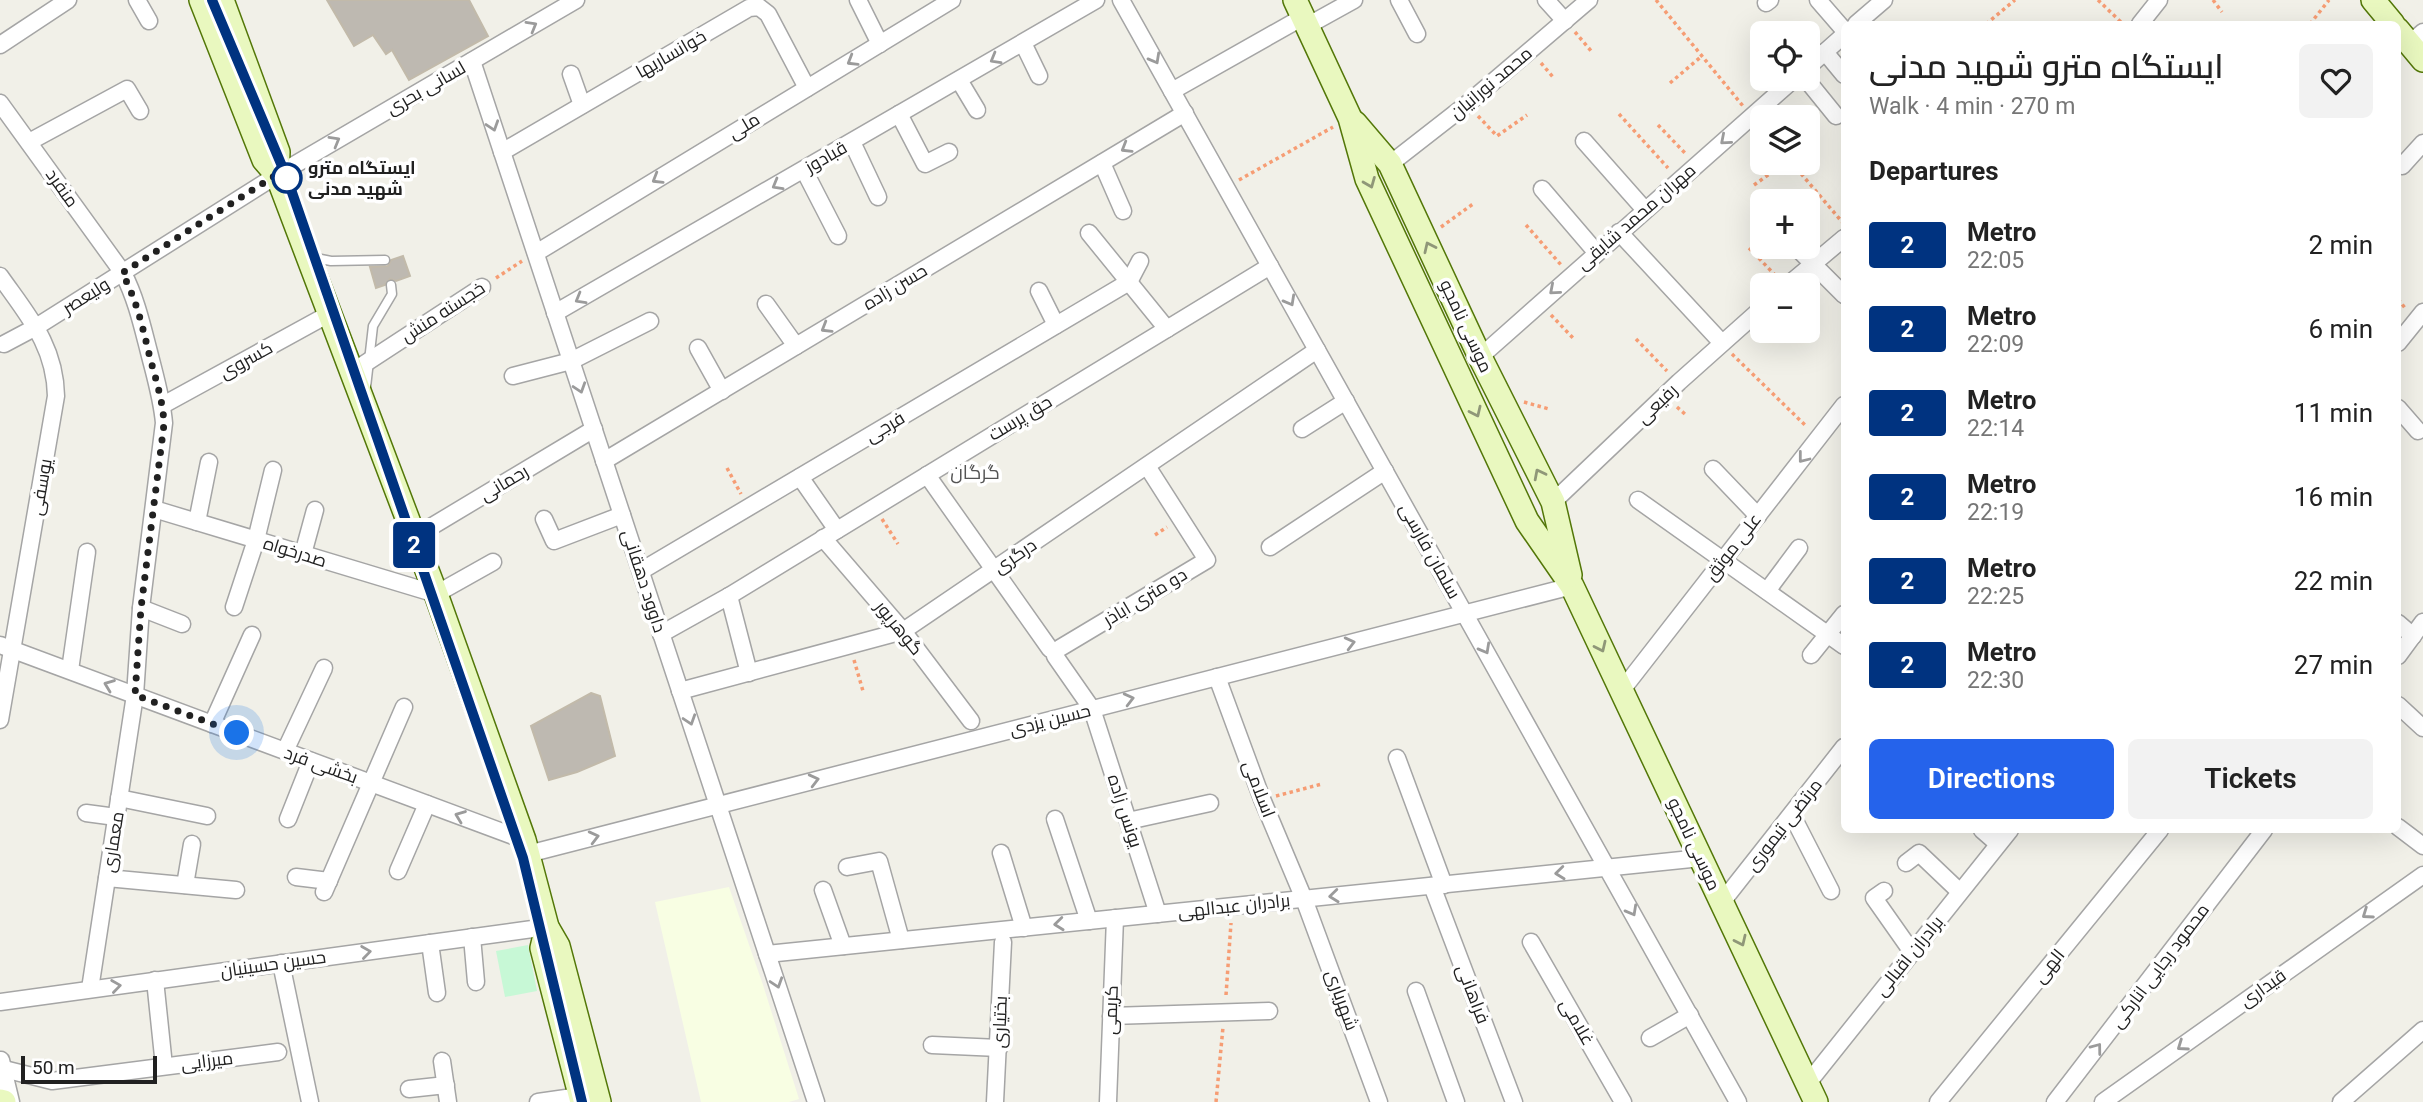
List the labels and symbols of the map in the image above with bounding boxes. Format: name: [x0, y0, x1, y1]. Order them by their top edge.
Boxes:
one-way arrow: [524, 21, 537, 34]
street label: خوانساریها: [632, 25, 710, 83]
street label: محمد نورانیان: [1445, 42, 1537, 124]
one-way arrow: [990, 51, 1002, 64]
one-way arrow: [846, 52, 859, 65]
one-way arrow: [1147, 52, 1160, 65]
street label: لسانی بحری: [382, 56, 470, 120]
street label: ملی: [724, 108, 764, 144]
one-way arrow: [485, 119, 499, 131]
one-way arrow: [1720, 132, 1733, 144]
one-way arrow: [328, 136, 341, 149]
street label: قبادوز: [800, 136, 851, 178]
one-way arrow: [1121, 140, 1134, 153]
place label: ایستگاه مترو شهید مدنی: [308, 157, 416, 200]
street label: مهران محمد شایقی: [1572, 159, 1700, 275]
marker: ایستگاه مترو شهید مدنی: [272, 163, 302, 193]
street label: منفرد: [41, 164, 83, 212]
one-way arrow: [652, 170, 665, 183]
one-way arrow: [1361, 176, 1375, 188]
one-way arrow: [772, 177, 784, 190]
one-way arrow: [1423, 242, 1437, 254]
street label: حسن زاده: [859, 259, 931, 315]
street label: ولیعصر: [57, 273, 114, 320]
street label: موسی نامجو: [1435, 276, 1497, 376]
street label: خجسته منش: [397, 277, 489, 347]
one-way arrow: [1549, 282, 1562, 294]
one-way arrow: [575, 291, 587, 304]
one-way arrow: [1282, 293, 1295, 306]
one-way arrow: [821, 320, 834, 333]
street label: کسروی: [215, 336, 277, 384]
street label: رفیعی: [1632, 379, 1682, 429]
one-way arrow: [572, 381, 586, 394]
street label: حق پرست: [984, 390, 1056, 446]
one-way arrow: [1468, 404, 1482, 417]
street label: فرجی: [861, 407, 909, 447]
one-way arrow: [1798, 451, 1811, 463]
street label: یوسفی: [25, 457, 57, 517]
street label: رحمانی: [476, 460, 532, 506]
district label: گرگان: [950, 461, 1000, 484]
one-way arrow: [1534, 469, 1547, 481]
street label: سلمان فارسی: [1395, 499, 1465, 603]
street label: علی موثق: [1700, 509, 1767, 586]
line badge: 2: [391, 522, 437, 568]
street label: داوود دهقانی: [617, 527, 671, 635]
street label: صدرخواه: [261, 532, 329, 572]
street label: درگری: [989, 534, 1041, 578]
street label: دو متری اباذر: [1098, 563, 1191, 631]
street label: گوهرپور: [869, 596, 928, 660]
one-way arrow: [1344, 637, 1356, 651]
one-way arrow: [1593, 640, 1607, 652]
one-way arrow: [1477, 642, 1490, 654]
one-way arrow: [104, 680, 116, 694]
one-way arrow: [1123, 693, 1135, 707]
street label: حسین یزدی: [1007, 699, 1093, 741]
one-way arrow: [682, 714, 696, 726]
your location: [219, 715, 254, 750]
street label: بخشی فرد: [281, 742, 361, 788]
street label: اسلامی: [1238, 757, 1280, 821]
street label: یونس زاده: [1103, 772, 1147, 851]
one-way arrow: [808, 774, 820, 788]
street label: مرتضی تیموری: [1741, 774, 1827, 876]
street label: موسی نامجو: [1663, 794, 1725, 894]
street label: معماری: [97, 810, 129, 874]
one-way arrow: [454, 811, 466, 825]
one-way arrow: [588, 831, 600, 845]
one-way arrow: [1554, 865, 1566, 880]
one-way arrow: [1328, 888, 1339, 903]
street label: برادران عبدالهی: [1177, 889, 1291, 923]
street label: محمود رجایی انارکی: [2106, 899, 2214, 1033]
one-way arrow: [1624, 904, 1637, 917]
one-way arrow: [2362, 906, 2375, 918]
street label: برادران اقبالی: [1870, 911, 1948, 1001]
one-way arrow: [1053, 917, 1065, 932]
one-way arrow: [1733, 934, 1747, 947]
one-way arrow: [360, 944, 372, 959]
street label: الهی: [2029, 944, 2069, 988]
street label: حسین حسینیان: [219, 946, 327, 982]
street label: فراهانی: [1452, 961, 1494, 1027]
street label: قیداری: [2236, 964, 2290, 1012]
street label: شهریاری: [1321, 967, 1363, 1033]
one-way arrow: [768, 977, 783, 989]
one-way arrow: [110, 978, 122, 993]
street label: کریمی: [1099, 985, 1123, 1035]
street label: بختیاری: [988, 995, 1012, 1049]
street label: غلامی: [1555, 995, 1599, 1049]
one-way arrow: [2177, 1038, 2190, 1050]
one-way arrow: [2088, 1043, 2101, 1056]
street label: میرزایی: [180, 1047, 234, 1075]
scale bar: [21, 1053, 158, 1085]

